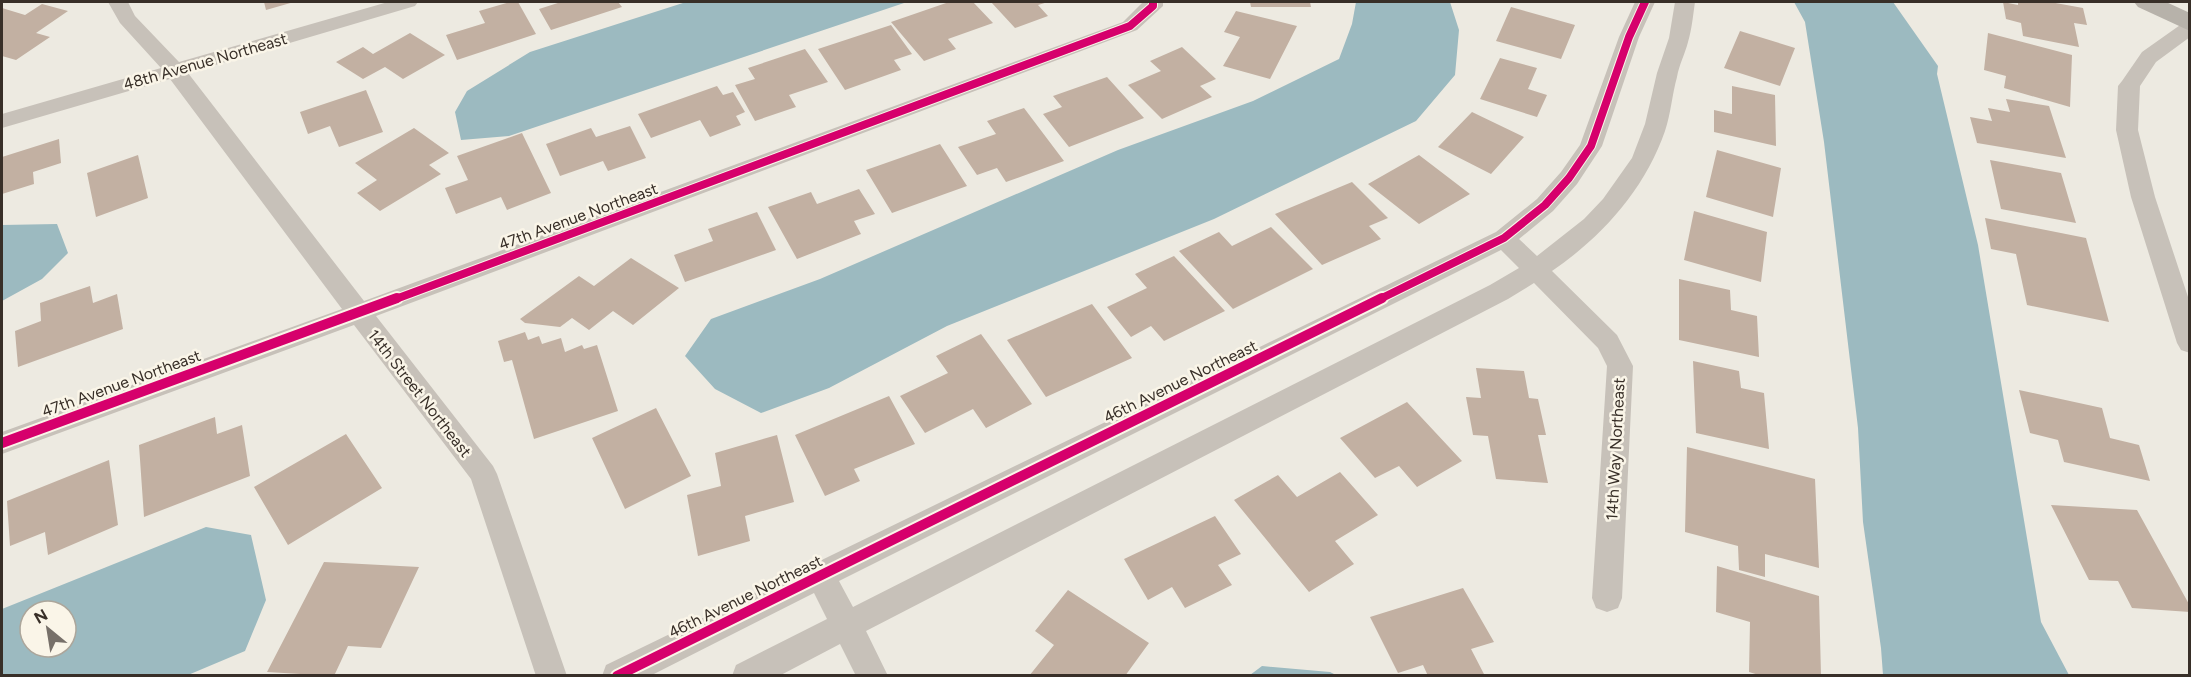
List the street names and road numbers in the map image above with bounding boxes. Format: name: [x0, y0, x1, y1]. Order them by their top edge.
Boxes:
street label: 48th Avenue Northeast: [121, 29, 289, 94]
street label: 47th Avenue Northeast: [496, 179, 660, 254]
street label: 14th Street Northeast: [364, 326, 475, 461]
street label: 46th Avenue Northeast: [1100, 336, 1260, 427]
street label: 47th Avenue Northeast: [39, 346, 203, 421]
street label: 14th Way Northeast: [1602, 377, 1629, 521]
street label: 46th Avenue Northeast: [665, 551, 825, 642]

